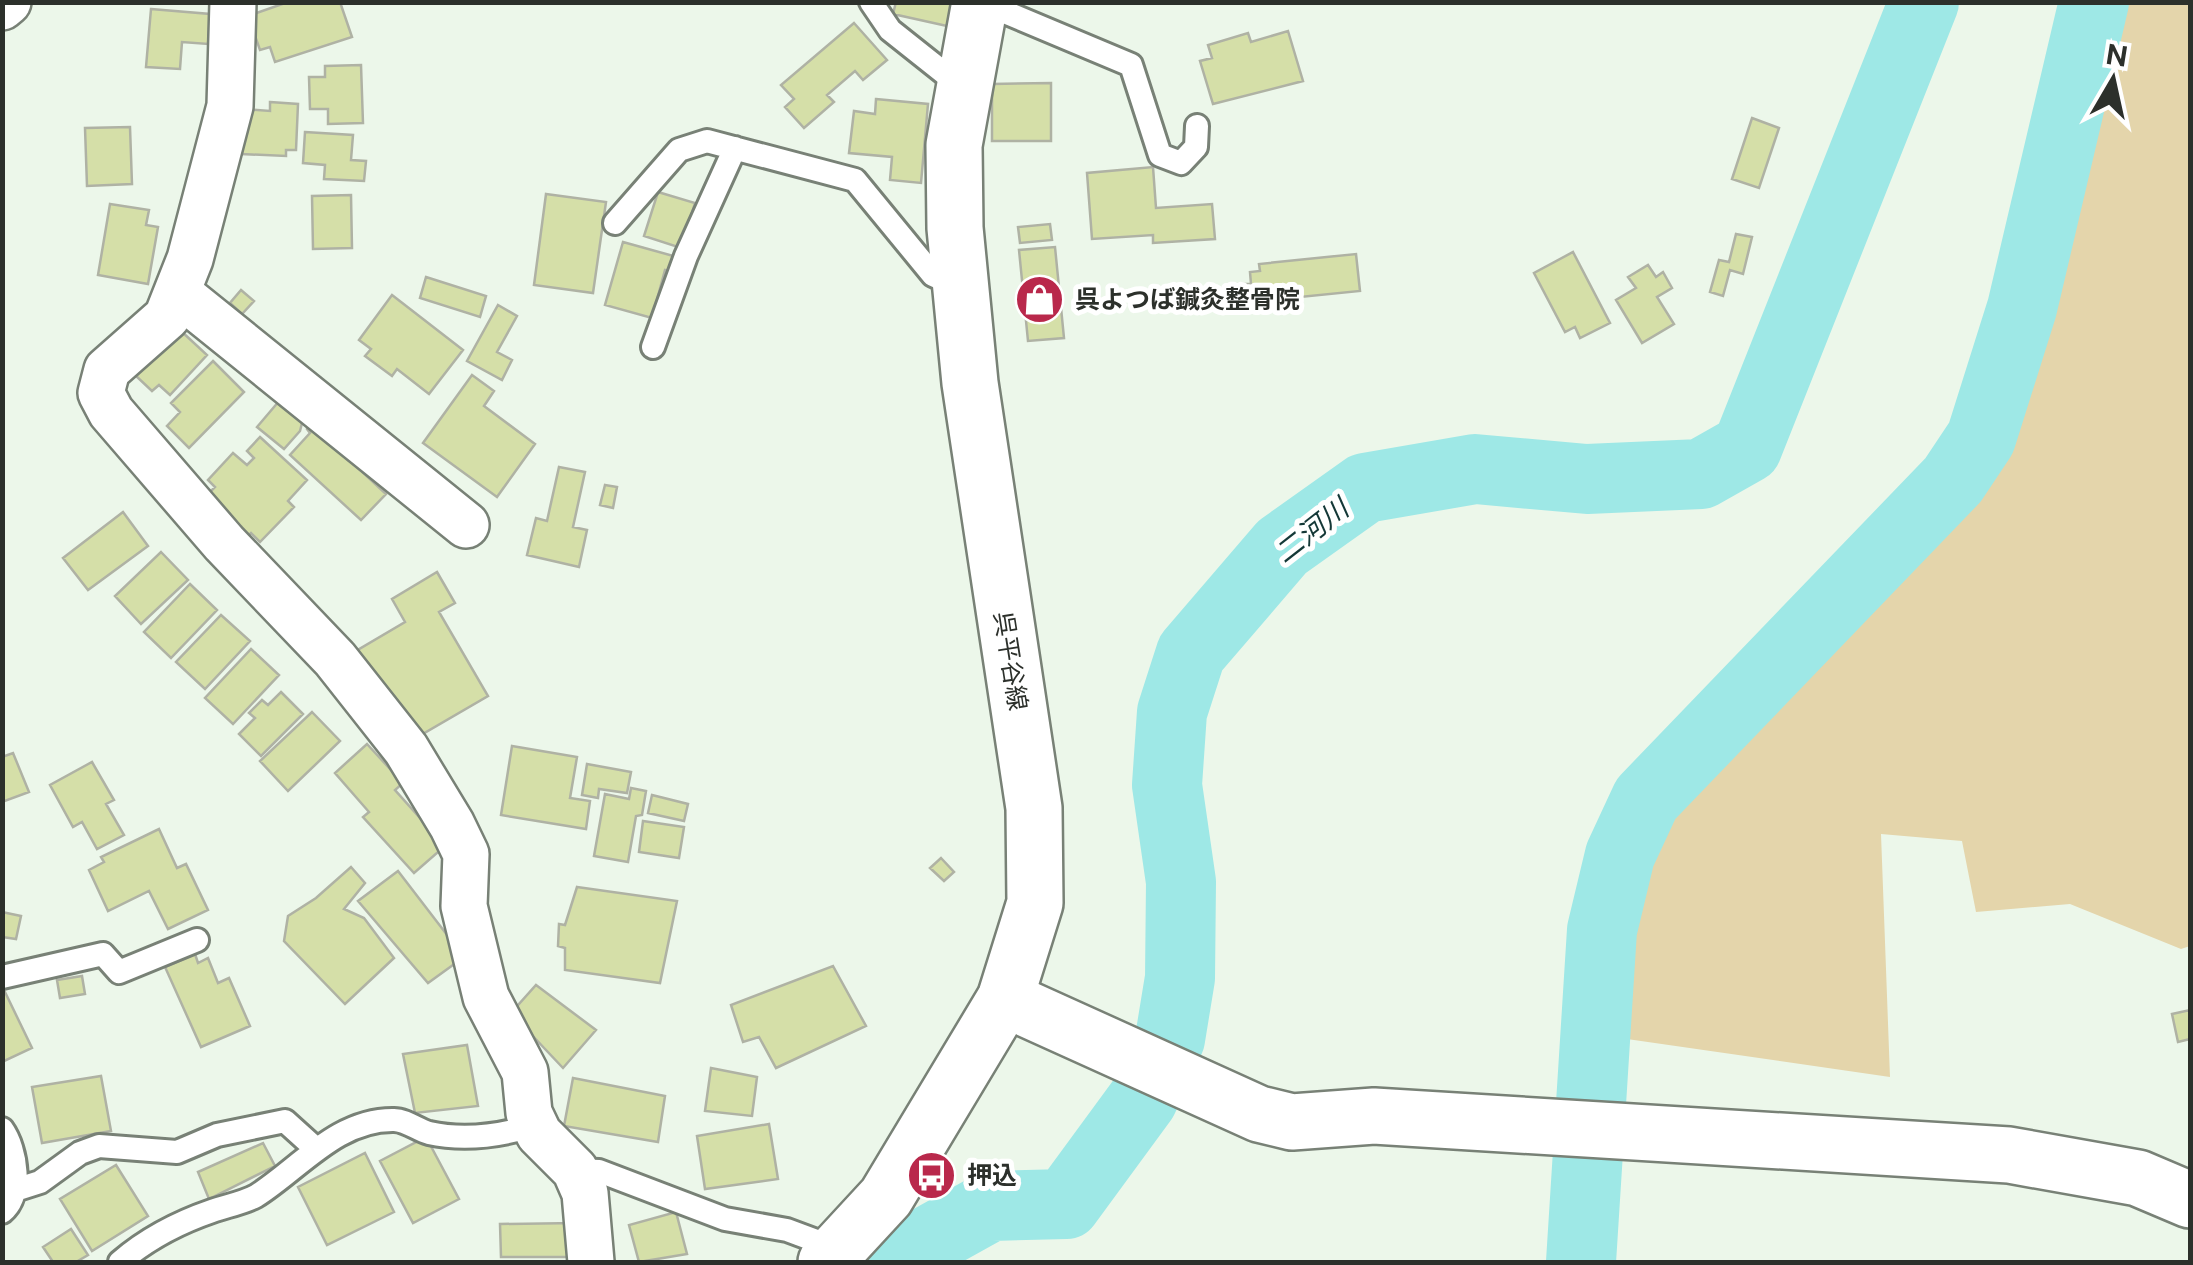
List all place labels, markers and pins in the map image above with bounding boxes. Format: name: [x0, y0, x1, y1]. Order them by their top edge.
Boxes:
shop icon: 呉よつば鍼灸整骨院: [1014, 273, 1066, 325]
place label: 呉よつば鍼灸整骨院: [1075, 284, 1300, 314]
bus stop icon: 押込: [906, 1149, 958, 1201]
place label: 押込: [967, 1160, 1017, 1190]

